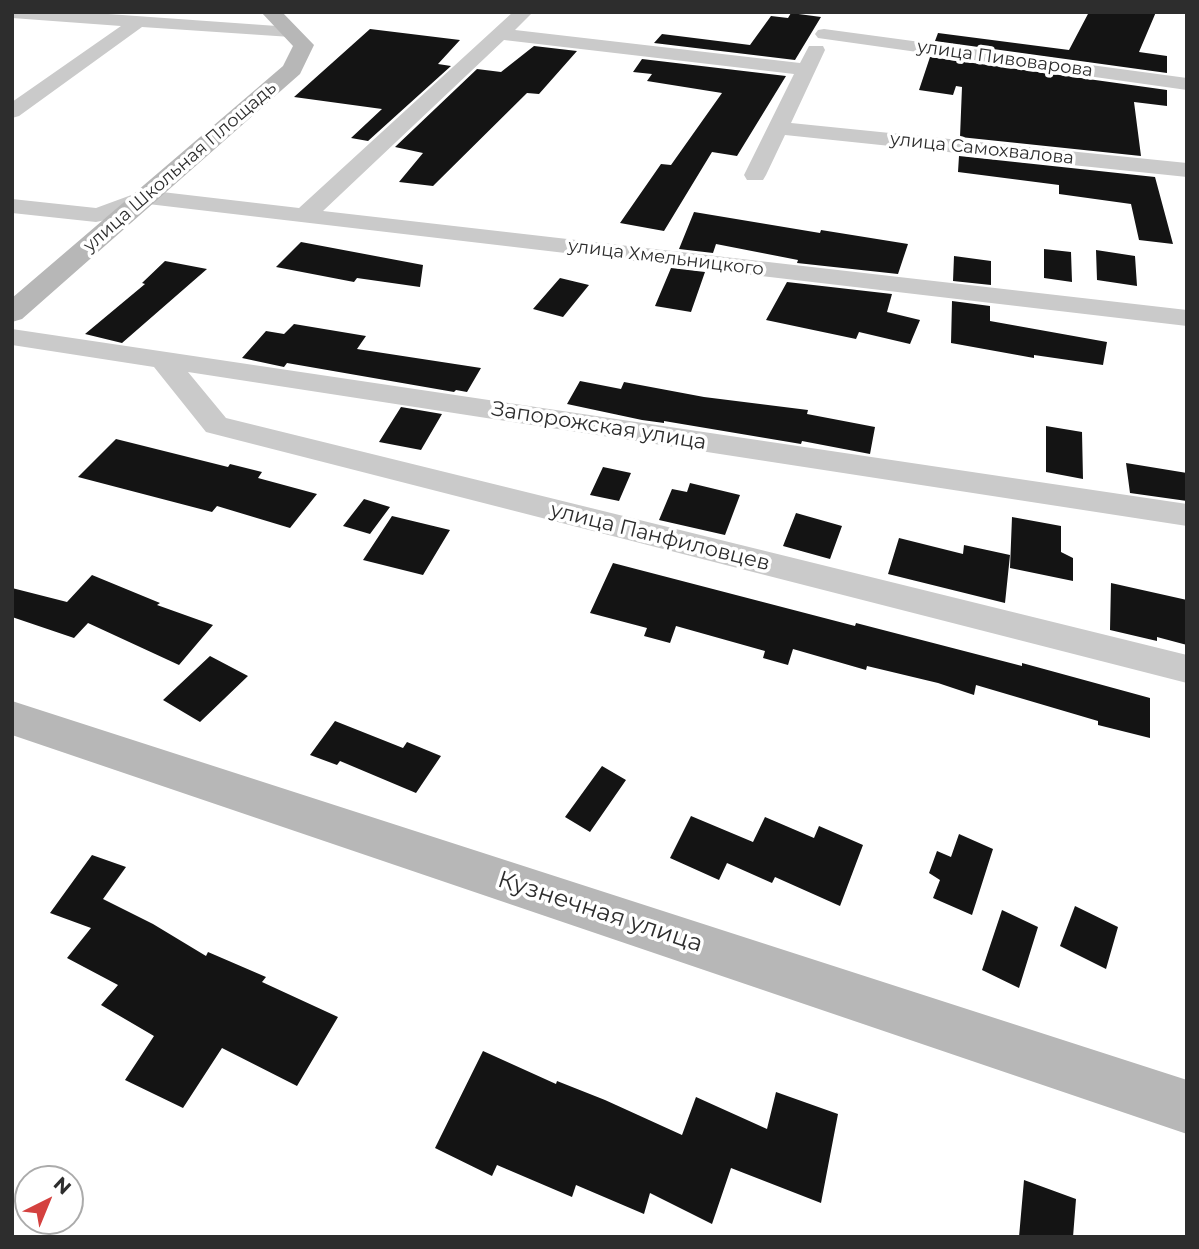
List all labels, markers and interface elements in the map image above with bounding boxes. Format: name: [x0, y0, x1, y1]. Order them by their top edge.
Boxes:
street label: улица Пивоварова: [916, 36, 1094, 82]
street label: улица Школьная Площадь: [79, 77, 281, 257]
street label: улица Самохвалова: [889, 129, 1075, 169]
street label: улица Хмельницкого: [567, 235, 765, 281]
street label: Запорожская улица: [490, 397, 708, 455]
street label: улица Панфиловцев: [548, 498, 772, 576]
street label: Кузнечная улица: [494, 865, 706, 959]
north arrow: [14, 1165, 84, 1235]
text: N: [49, 1172, 76, 1199]

